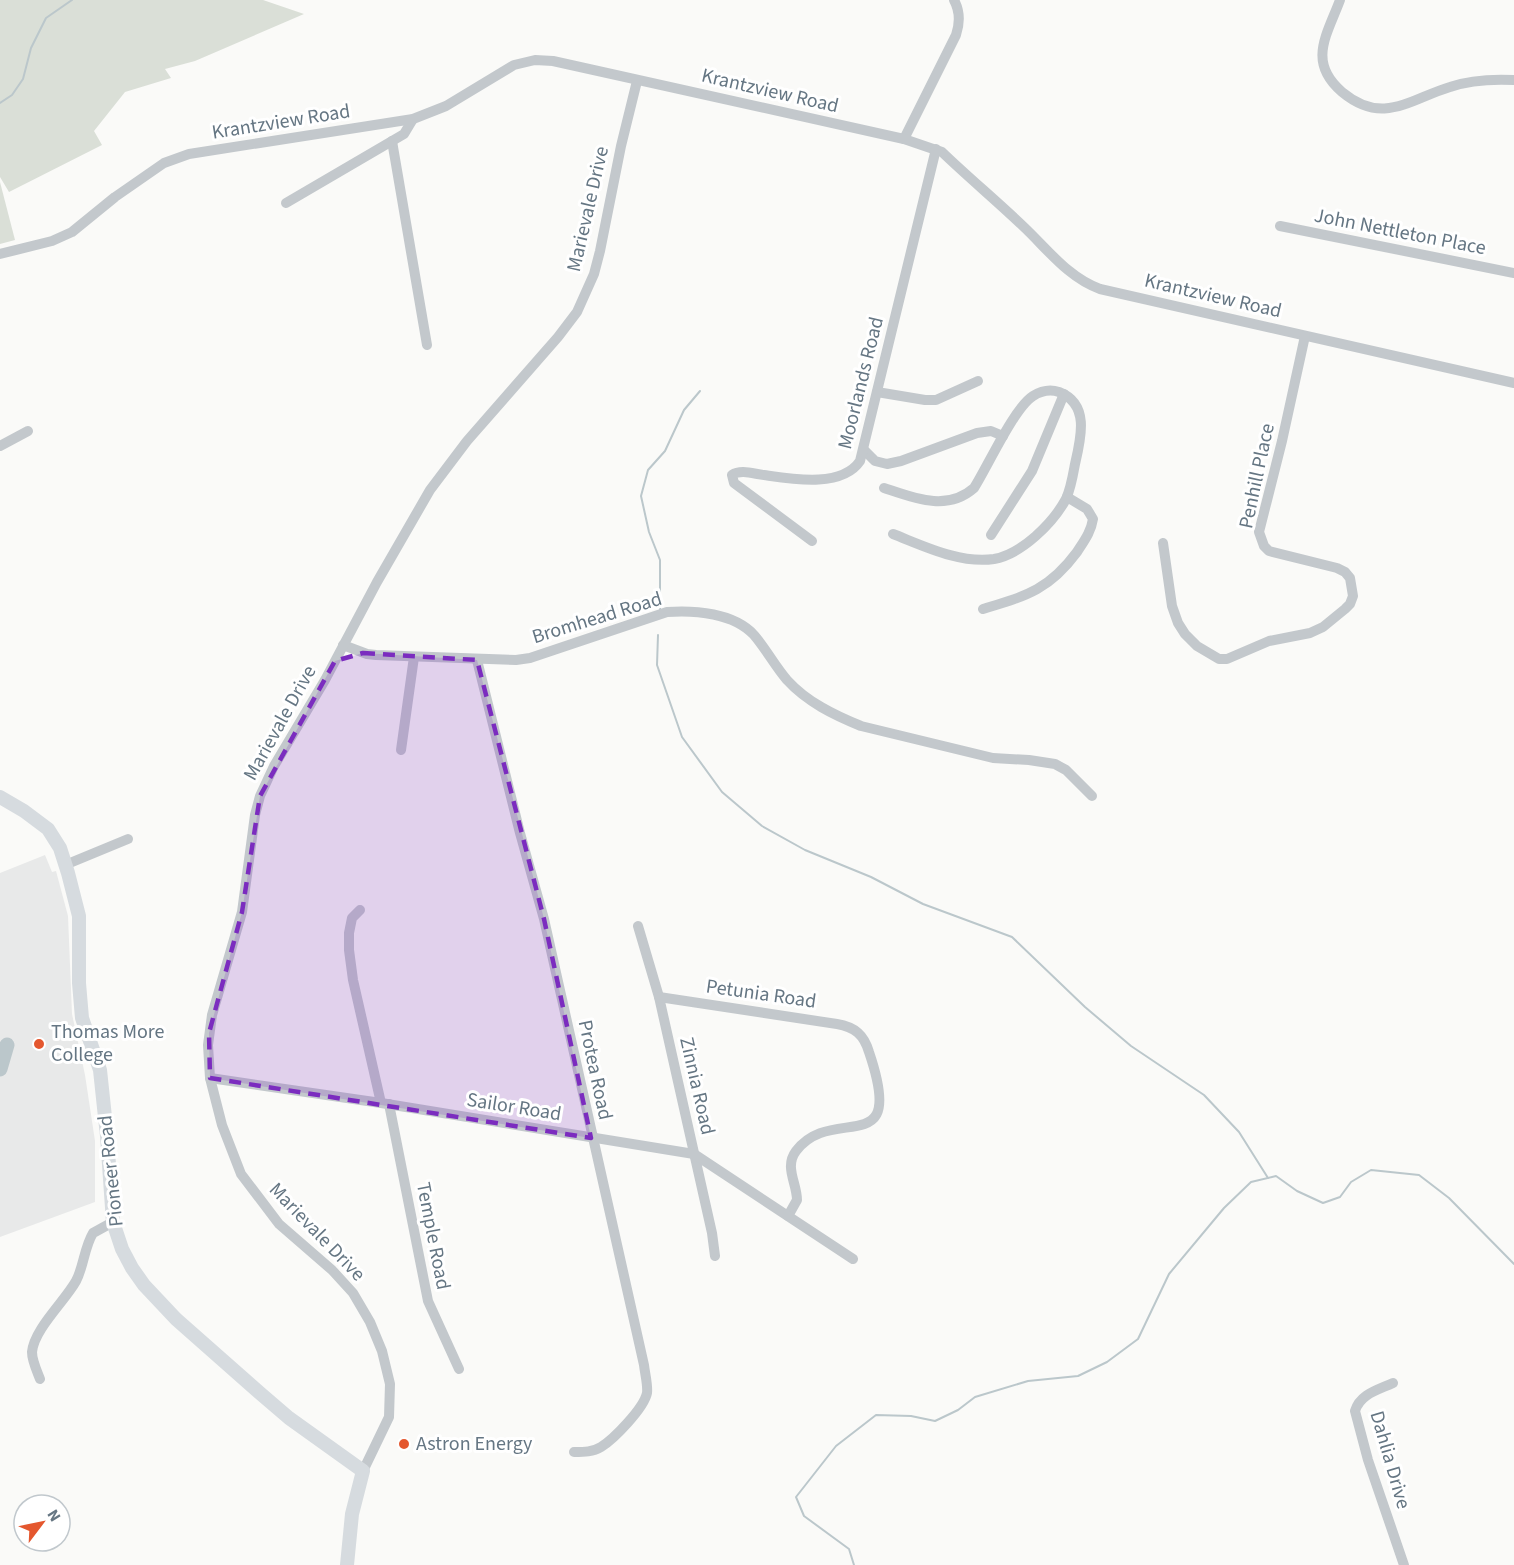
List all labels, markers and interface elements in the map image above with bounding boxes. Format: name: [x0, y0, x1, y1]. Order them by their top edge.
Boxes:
street label: Krantzview Road: [699, 62, 841, 120]
street label: Krantzview Road: [210, 97, 352, 147]
street label: Marievale Drive: [560, 143, 616, 274]
street label: John Nettleton Place: [1312, 202, 1488, 262]
street label: Krantzview Road: [1142, 267, 1284, 325]
street label: Moorlands Road: [831, 314, 891, 452]
street label: Penhill Place: [1232, 421, 1282, 531]
street label: Bromhead Road: [529, 585, 665, 651]
street label: Marievale Drive: [237, 660, 323, 786]
street label: Petunia Road: [704, 972, 818, 1016]
street label: Protea Road: [571, 1017, 619, 1123]
place label: Thomas More College: [51, 1018, 165, 1069]
street label: Zinnia Road: [672, 1034, 722, 1138]
marker: Thomas More College: [32, 1037, 46, 1051]
street label: Sailor Road: [465, 1086, 563, 1128]
street label: Pioneer Road: [91, 1114, 131, 1228]
street label: Marievale Drive: [263, 1176, 372, 1288]
street label: Temple Road: [409, 1180, 457, 1292]
street label: Dahlia Drive: [1363, 1408, 1417, 1512]
place label: Astron Energy: [416, 1430, 533, 1458]
marker: Astron Energy: [397, 1437, 411, 1451]
north arrow: [12, 1493, 72, 1553]
text: N: [42, 1505, 66, 1526]

